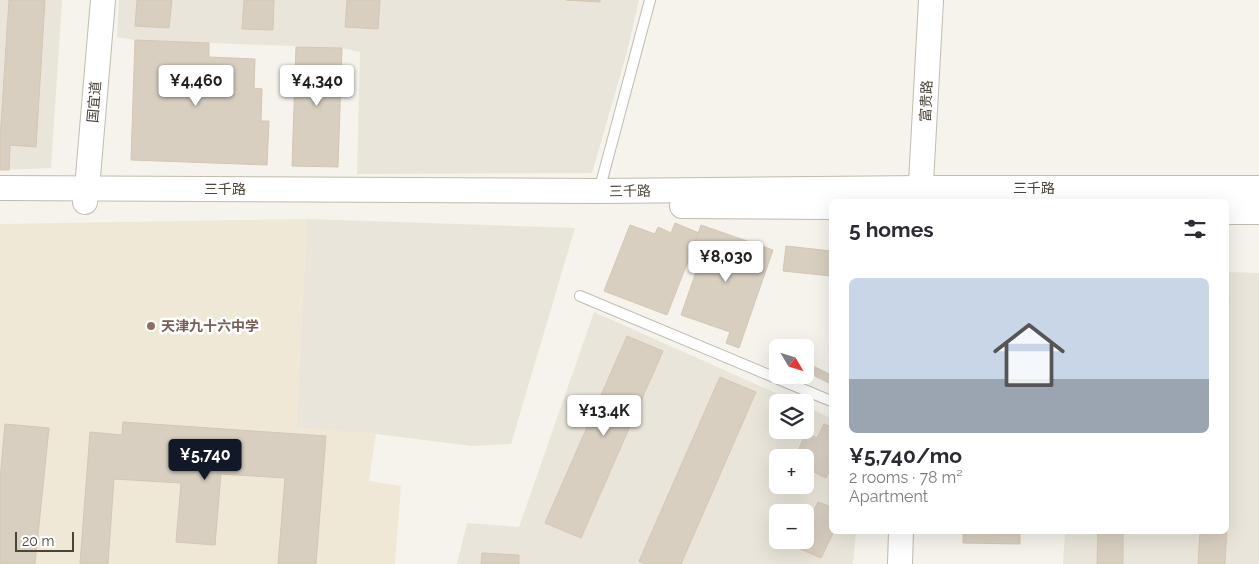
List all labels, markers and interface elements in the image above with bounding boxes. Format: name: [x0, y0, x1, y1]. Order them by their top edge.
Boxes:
pin: ¥4,460: [155, 64, 237, 107]
pin: ¥4,340: [276, 64, 358, 107]
text: ¥4,460: [170, 71, 222, 90]
text: ¥4,340: [291, 71, 343, 90]
street label: 国宜道: [84, 80, 104, 124]
street label: 富贵路: [917, 80, 935, 122]
street label: 三千路: [1013, 180, 1055, 196]
street label: 三千路: [204, 181, 246, 197]
street label: 三千路: [609, 183, 651, 199]
icon: filters: [1181, 215, 1209, 243]
text: 5 homes: [849, 217, 934, 242]
pin: ¥8,030: [685, 240, 767, 283]
text: ¥8,030: [699, 247, 753, 266]
icon: home: [984, 310, 1074, 400]
place label: 天津九十六中学: [161, 318, 259, 334]
marker: 天津九十六中学: [145, 320, 157, 332]
north arrow: [769, 339, 814, 384]
map controls: [769, 339, 814, 549]
pin: ¥13.4K: [563, 394, 645, 437]
button: layers: [769, 394, 814, 439]
text: ¥13.4K: [578, 401, 630, 420]
pin: ¥5,740: [164, 438, 246, 481]
text: ¥5,740/mo: [849, 443, 962, 468]
text: ¥5,740: [180, 445, 230, 464]
button: +: [769, 449, 814, 494]
text: 2 rooms · 78 m²: [849, 468, 962, 487]
text: Apartment: [849, 487, 928, 506]
button: −: [769, 504, 814, 549]
scale bar: [15, 529, 74, 552]
text: 20 m: [22, 533, 54, 549]

